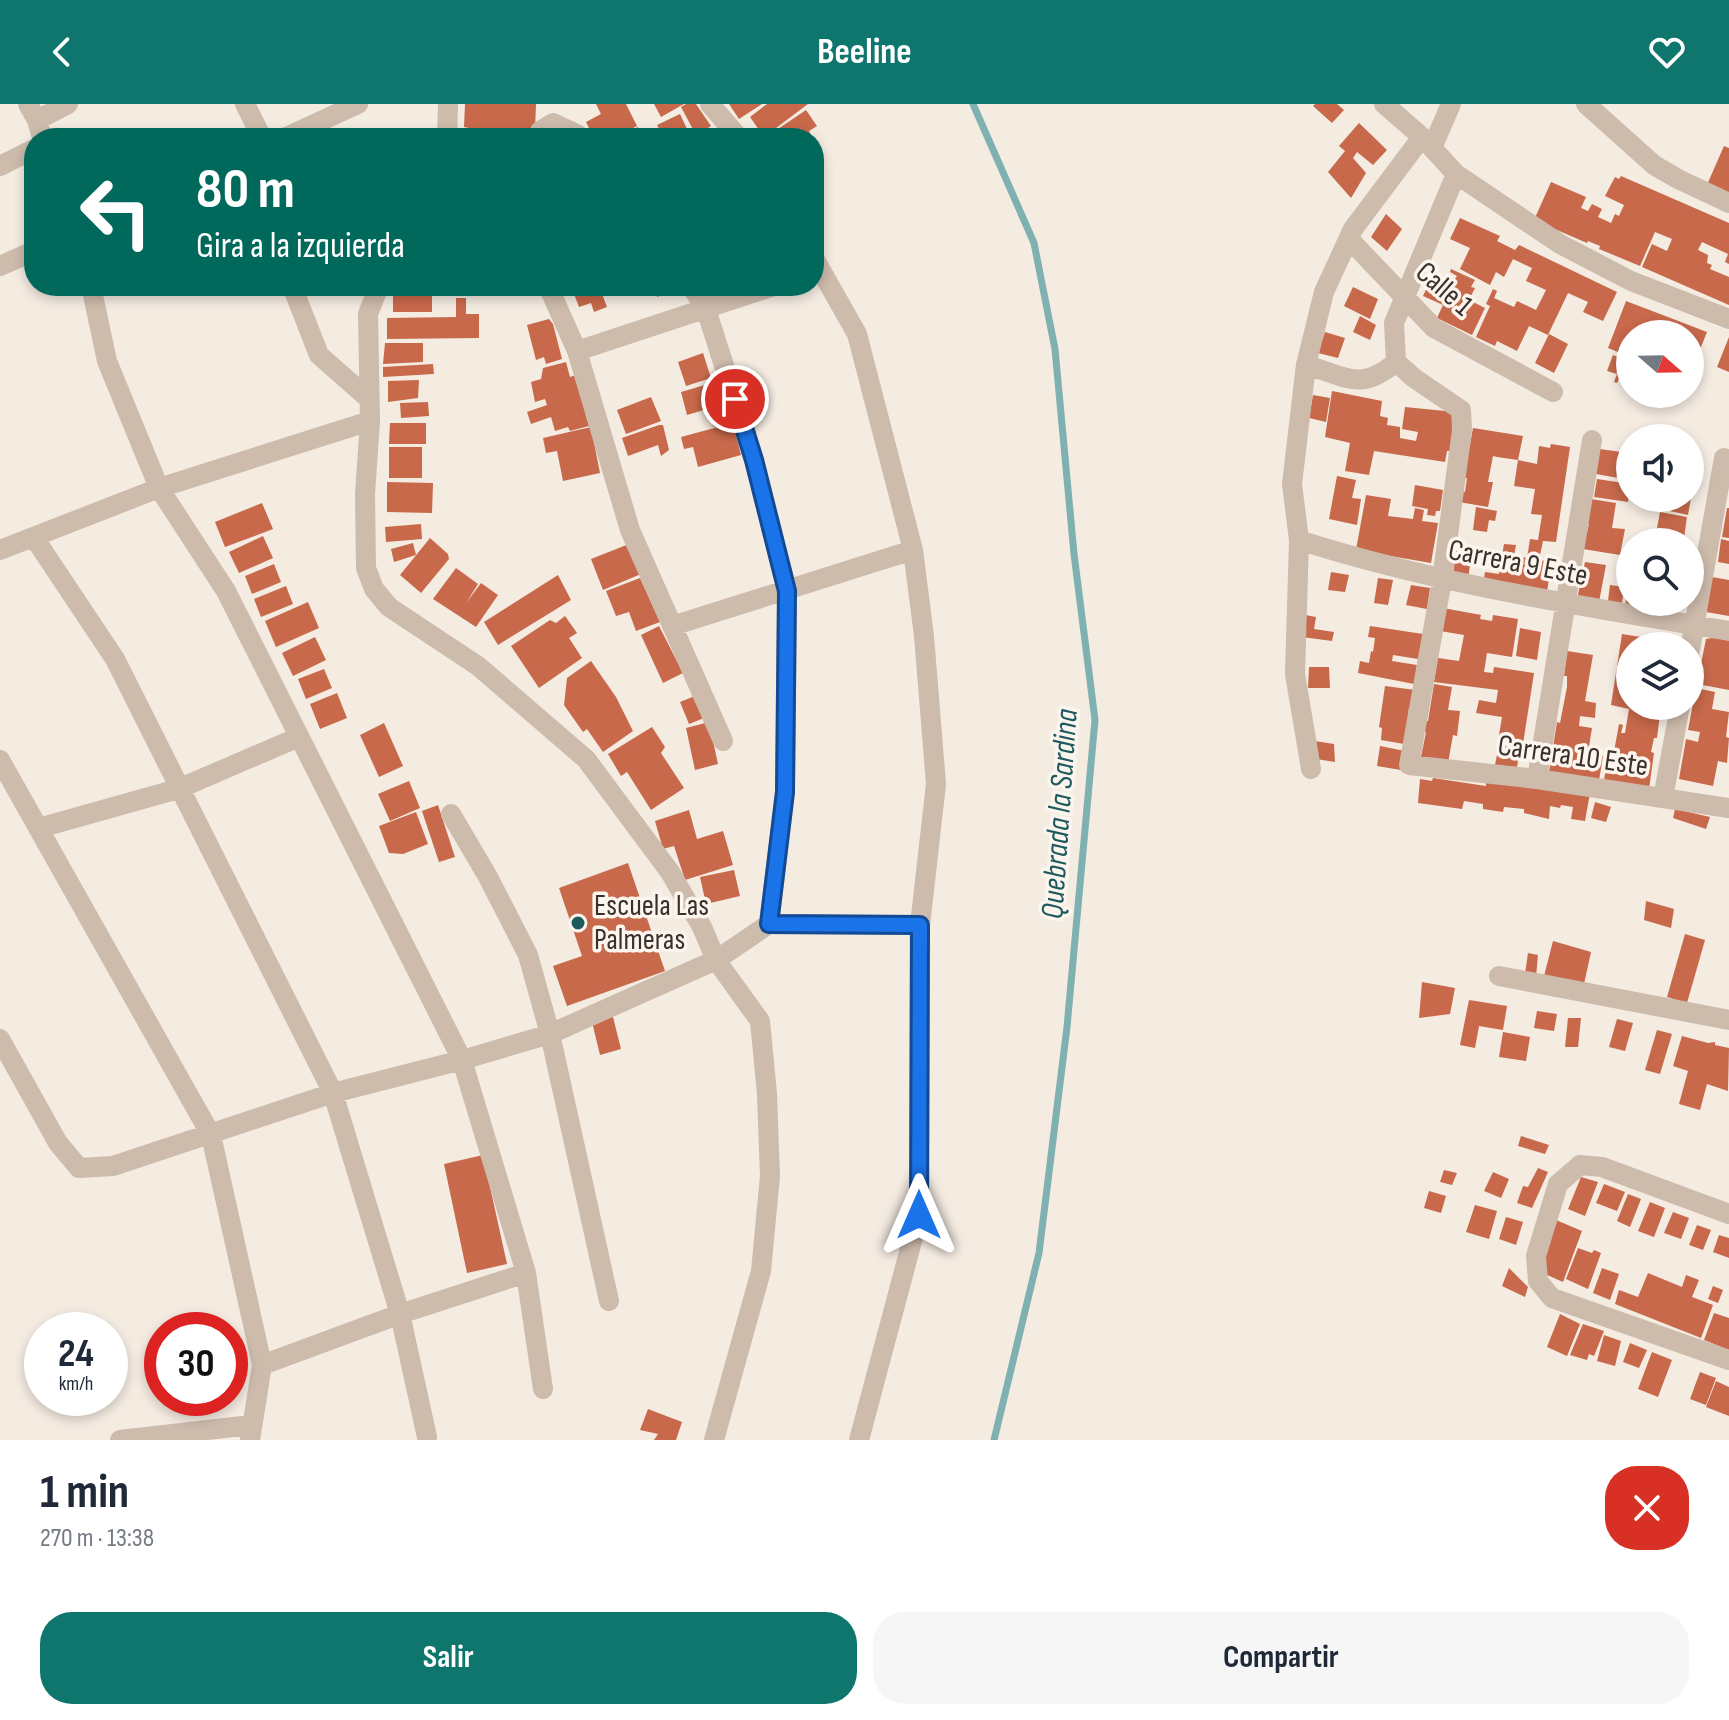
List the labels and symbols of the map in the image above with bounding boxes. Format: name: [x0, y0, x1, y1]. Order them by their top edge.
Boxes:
street label: Calle 1: [1408, 254, 1480, 324]
north arrow: [1616, 320, 1704, 408]
pin: [701, 365, 769, 433]
street label: Carrera 9 Este: [1445, 532, 1591, 594]
water label: Quebrada la Sardina: [1033, 708, 1087, 920]
street label: Carrera 10 Este: [1495, 728, 1651, 784]
place label: Escuela Las Palmeras: [594, 888, 709, 958]
marker: Escuela Las Palmeras: [569, 914, 587, 932]
position arrow: [877, 1173, 961, 1257]
speed limit sign: 30: [144, 1312, 248, 1416]

